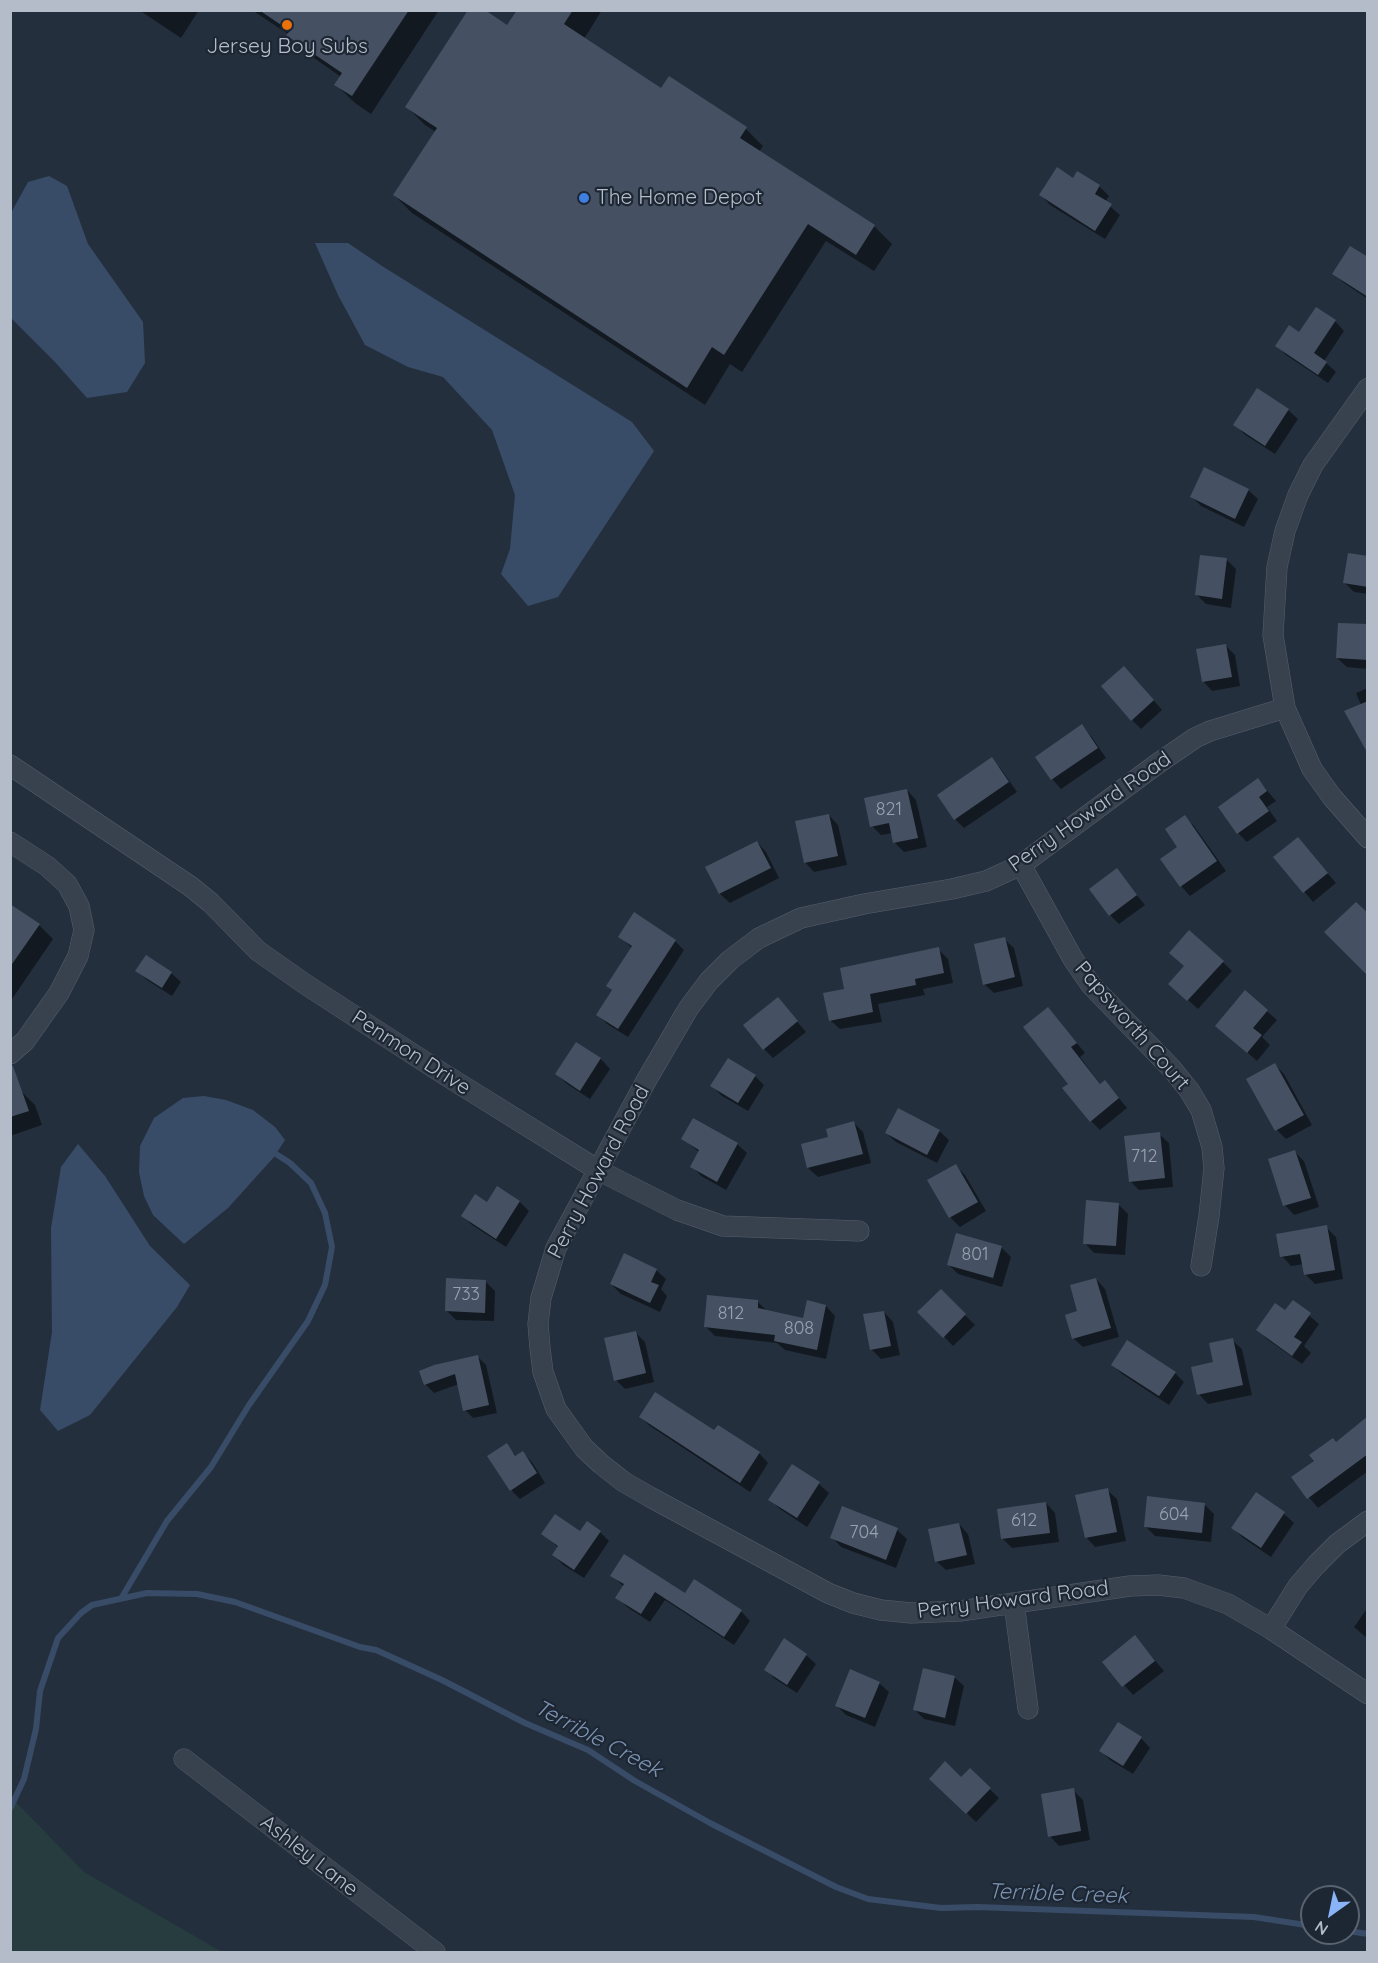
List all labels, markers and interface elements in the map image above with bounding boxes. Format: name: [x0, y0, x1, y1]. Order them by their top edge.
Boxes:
marker: Jersey Boy Subs: [280, 18, 294, 32]
place label: Jersey Boy Subs: [206, 34, 368, 60]
place label: The Home Depot: [596, 185, 762, 211]
marker: The Home Depot: [577, 191, 591, 205]
street label: Perry Howard Road: [1004, 746, 1176, 878]
house number: 821: [876, 799, 902, 821]
street label: Papsworth Court: [1069, 956, 1195, 1096]
street label: Penmon Drive: [347, 1005, 475, 1101]
street label: Perry Howard Road: [543, 1081, 655, 1263]
house number: 712: [1131, 1146, 1157, 1168]
house number: 801: [961, 1244, 989, 1266]
house number: 733: [452, 1284, 480, 1306]
house number: 812: [718, 1303, 744, 1325]
house number: 808: [784, 1318, 814, 1340]
house number: 604: [1159, 1504, 1189, 1526]
house number: 612: [1011, 1510, 1037, 1532]
house number: 704: [849, 1522, 879, 1544]
street label: Perry Howard Road: [916, 1576, 1110, 1624]
water label: Terrible Creek: [530, 1694, 666, 1784]
street label: Ashley Lane: [255, 1810, 363, 1902]
water label: Terrible Creek: [987, 1878, 1129, 1910]
north arrow: [1300, 1885, 1360, 1945]
text: N: [1311, 1917, 1332, 1940]

